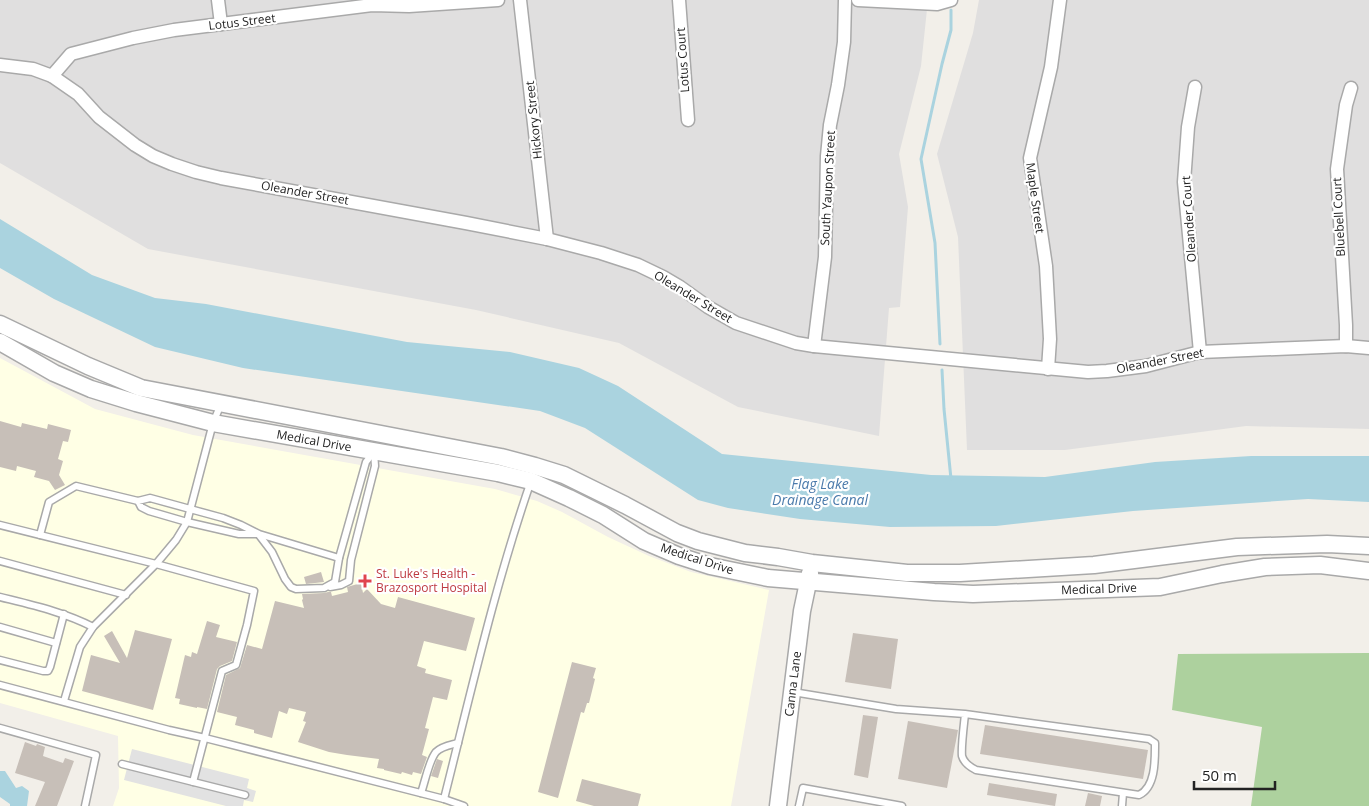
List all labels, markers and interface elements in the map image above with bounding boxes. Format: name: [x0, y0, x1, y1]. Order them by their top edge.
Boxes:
street label: Lotus Street: [207, 9, 276, 34]
street label: Lotus Court: [672, 27, 693, 93]
street label: Hickory Street: [521, 80, 546, 160]
street label: South Yaupon Street: [816, 130, 839, 246]
street label: Maple Street: [1022, 161, 1049, 234]
street label: Oleander Court: [1177, 175, 1200, 263]
street label: Oleander Street: [260, 176, 350, 209]
street label: Bluebell Court: [1328, 177, 1349, 257]
street label: Oleander Street: [651, 266, 736, 327]
street label: Oleander Street: [1115, 344, 1205, 377]
street label: Medical Drive: [275, 426, 353, 456]
water label: Flag Lake Drainage Canal: [772, 474, 868, 509]
street label: Medical Drive: [658, 539, 736, 578]
place label: St. Luke's Health - Brazosport Hospital: [376, 565, 487, 596]
marker: St. Luke's Health - Brazosport Hospital: [358, 574, 372, 588]
street label: Medical Drive: [1061, 579, 1137, 598]
street label: Canna Lane: [780, 650, 805, 718]
scale bar: [1194, 758, 1275, 790]
text: 50 m: [1202, 765, 1237, 785]

